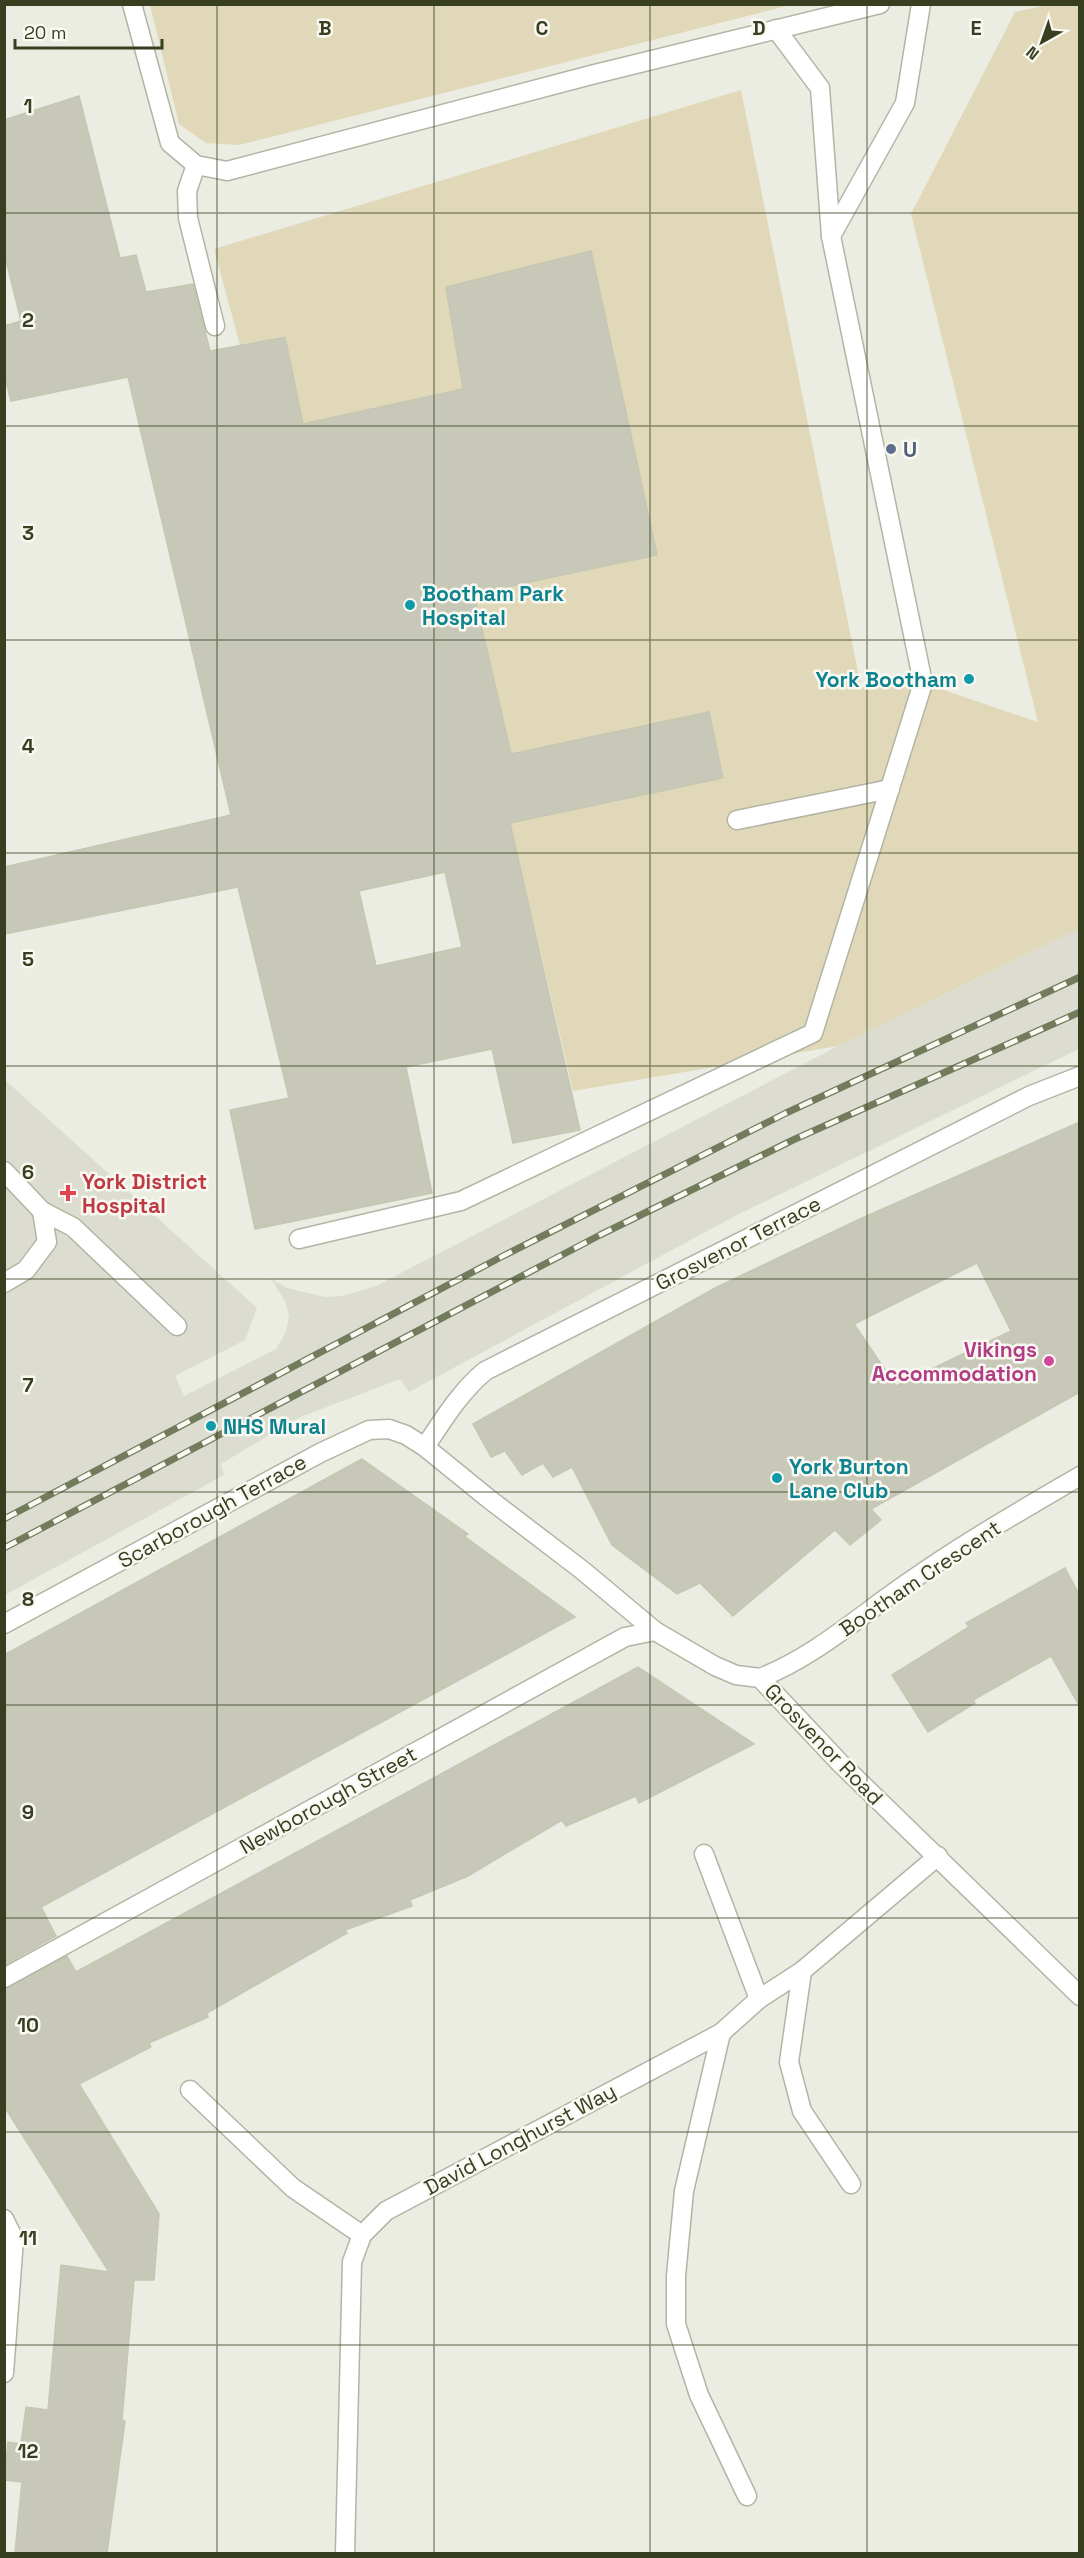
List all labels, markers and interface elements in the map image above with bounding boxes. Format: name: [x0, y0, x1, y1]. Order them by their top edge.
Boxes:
scale bar: [15, 12, 162, 50]
north arrow: [1012, 12, 1072, 72]
text: B: [318, 15, 332, 41]
text: C: [536, 15, 549, 41]
text: D: [752, 15, 766, 41]
text: E: [970, 15, 982, 41]
text: 20 m: [24, 21, 67, 44]
text: N: [1022, 42, 1044, 65]
text: 1: [23, 93, 33, 119]
text: 2: [22, 307, 34, 333]
place label: U: [903, 436, 917, 463]
marker: U: [884, 442, 898, 456]
text: 3: [22, 520, 34, 546]
place label: Bootham Park Hospital: [422, 580, 564, 631]
marker: Bootham Park Hospital: [403, 598, 417, 612]
place label: York Bootham: [816, 666, 957, 693]
marker: York Bootham: [962, 672, 976, 686]
text: 4: [22, 733, 35, 759]
text: 5: [22, 946, 34, 972]
text: 6: [22, 1159, 34, 1185]
place label: York District Hospital: [82, 1168, 207, 1219]
marker: York District Hospital: [59, 1184, 77, 1202]
street label: Grosvenor Terrace: [651, 1190, 825, 1296]
place label: Vikings Accommodation: [872, 1336, 1037, 1387]
marker: Vikings Accommodation: [1042, 1354, 1056, 1368]
text: 7: [22, 1372, 34, 1398]
place label: NHS Mural: [223, 1413, 326, 1440]
marker: NHS Mural: [204, 1419, 218, 1433]
street label: Scarborough Terrace: [113, 1448, 311, 1574]
place label: York Burton Lane Club: [789, 1453, 909, 1504]
marker: York Burton Lane Club: [770, 1471, 784, 1485]
street label: Bootham Crescent: [834, 1514, 1006, 1642]
text: 8: [22, 1586, 34, 1612]
street label: Grosvenor Road: [759, 1677, 889, 1811]
street label: Newborough Street: [235, 1740, 421, 1860]
text: 9: [22, 1799, 34, 1825]
text: 10: [17, 2012, 39, 2038]
street label: David Longhurst Way: [419, 2077, 621, 2201]
text: 11: [19, 2225, 37, 2251]
text: 12: [18, 2438, 39, 2464]

